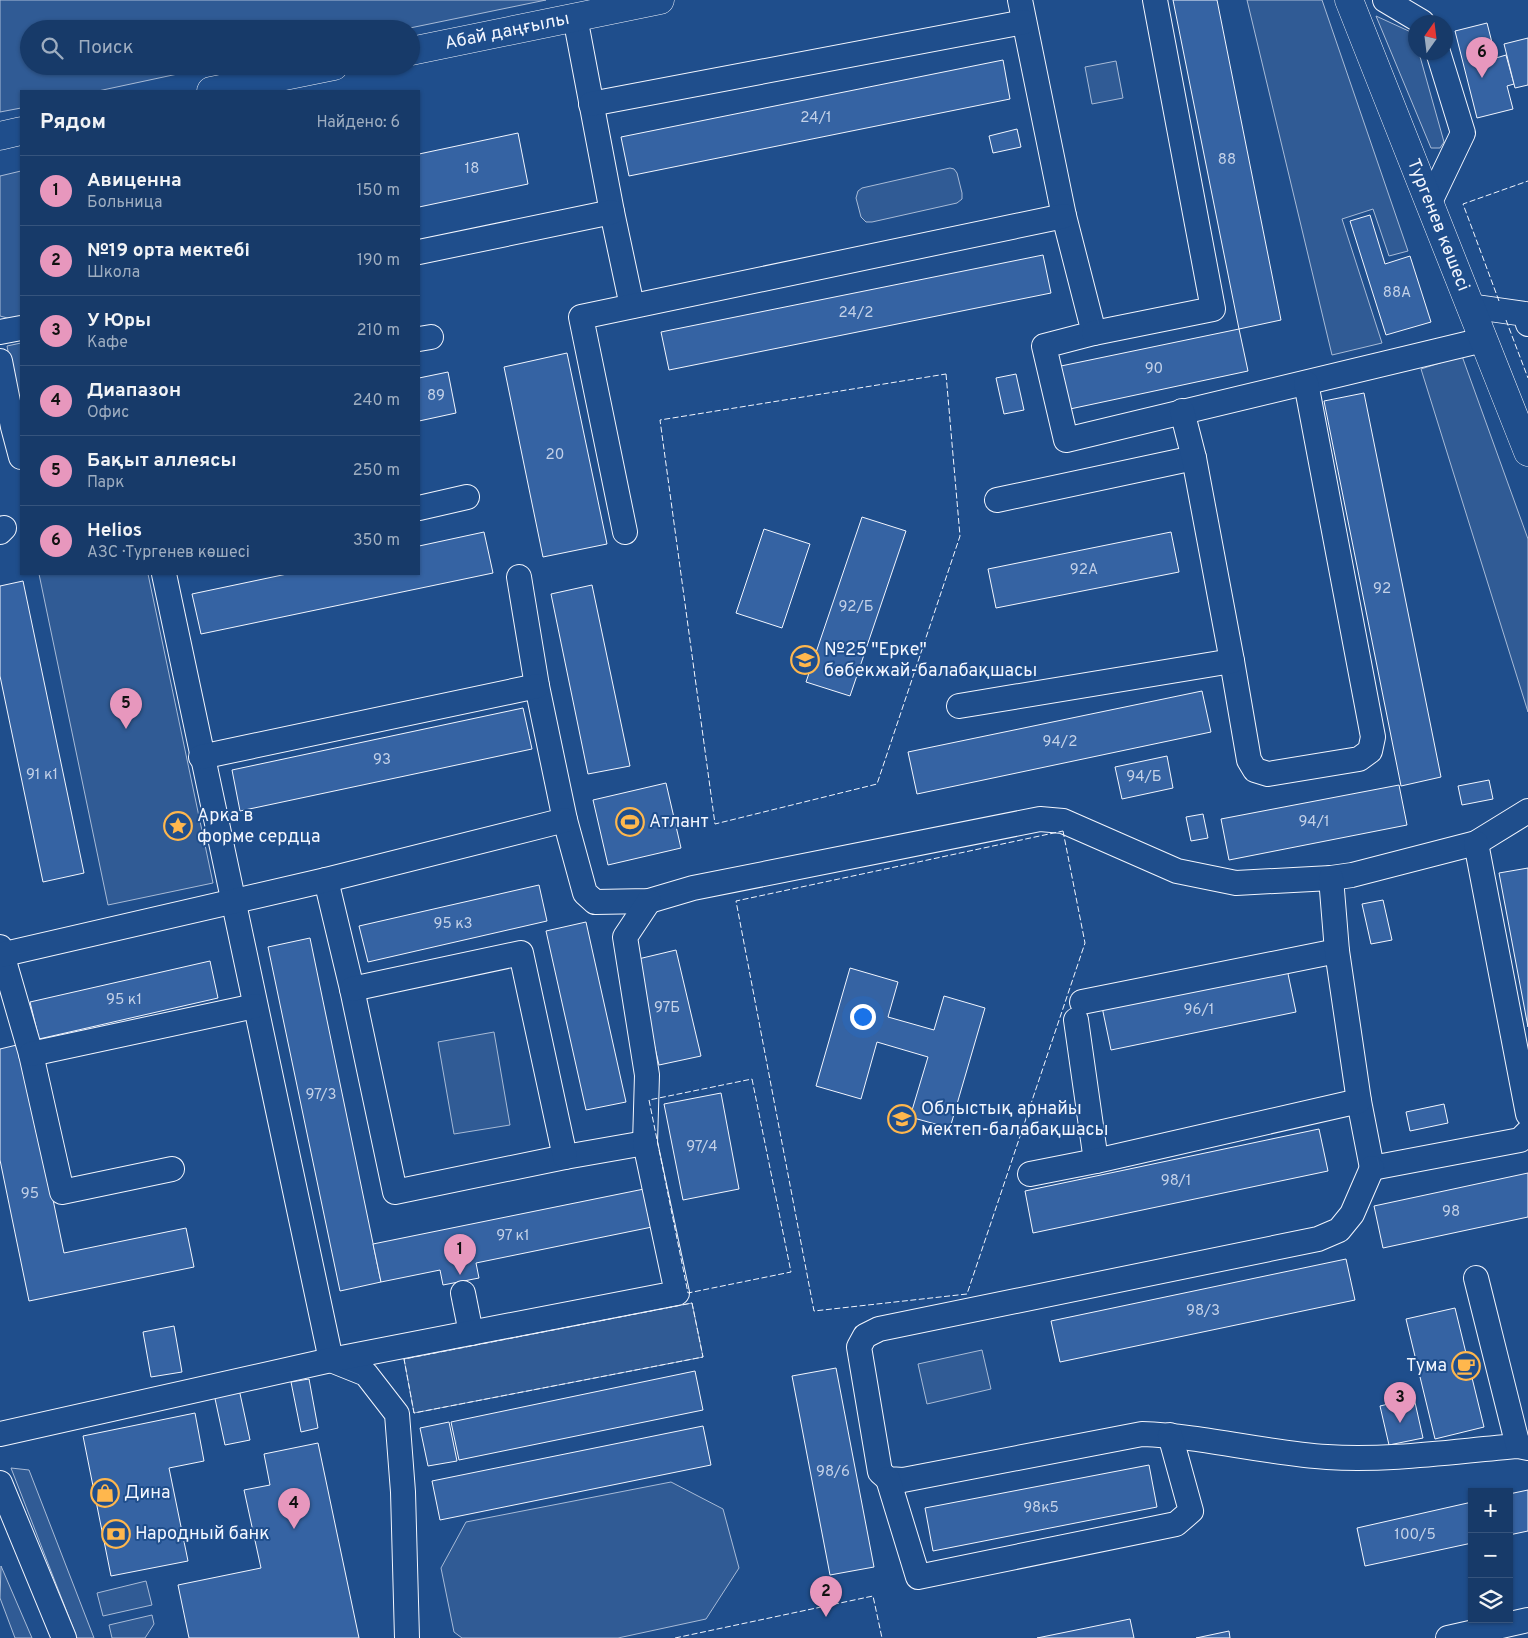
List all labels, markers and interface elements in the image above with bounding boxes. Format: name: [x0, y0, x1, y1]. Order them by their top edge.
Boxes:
street label: Абай даңғылы: [443, 7, 571, 55]
north arrow: [1408, 15, 1453, 60]
search box: [20, 20, 420, 75]
icon: search: [38, 34, 66, 62]
text: Поиск: [78, 36, 134, 60]
pin: 6: [1466, 37, 1498, 78]
text: Рядом: [40, 109, 106, 136]
house number: 24/1: [800, 109, 832, 128]
text: Найдено: 6: [317, 113, 400, 133]
house number: 88: [1218, 151, 1236, 170]
street label: Тургенев көшесі: [1402, 155, 1475, 295]
house number: 18: [465, 160, 479, 179]
text: Авиценна: [87, 169, 182, 193]
text: 1: [53, 181, 59, 201]
text: 150 m: [357, 181, 400, 201]
text: Больница: [87, 193, 162, 213]
text: №19 орта мектебі: [87, 239, 250, 263]
text: 2: [51, 251, 61, 271]
text: 190 m: [357, 251, 400, 271]
text: Школа: [87, 263, 140, 283]
house number: 88А: [1383, 284, 1411, 303]
house number: 24/2: [839, 304, 873, 323]
text: У Юры: [87, 309, 151, 333]
text: 3: [51, 321, 61, 341]
text: 210 m: [357, 321, 400, 341]
text: Кафе: [87, 333, 128, 353]
house number: 90: [1145, 360, 1163, 379]
text: Диапазон: [87, 379, 181, 403]
house number: 89: [427, 387, 445, 406]
text: 4: [51, 391, 61, 411]
text: 240 m: [353, 391, 400, 411]
text: Офис: [87, 403, 129, 423]
house number: 20: [546, 446, 564, 465]
text: Бақыт аллеясы: [87, 449, 236, 473]
text: 5: [51, 461, 61, 481]
text: 250 m: [353, 461, 400, 481]
text: Парк: [87, 473, 124, 493]
text: Helios: [87, 519, 142, 543]
text: 6: [51, 531, 61, 551]
text: 350 m: [353, 531, 400, 551]
text: АЗС · Тургенев көшесі: [87, 543, 250, 563]
house number: 92А: [1070, 561, 1098, 580]
house number: 92: [1373, 580, 1391, 599]
house number: 92/Б: [838, 598, 874, 617]
place label: №25 "Ерке" бөбекжай-балабақшасы: [824, 639, 1037, 683]
school or university icon: №25 "Ерке" бөбекжай-балабақшасы: [790, 645, 820, 675]
pin: 5: [110, 688, 142, 729]
house number: 94/2: [1043, 733, 1077, 752]
house number: 93: [373, 751, 391, 770]
house number: 91 к1: [26, 766, 58, 785]
house number: 94/Б: [1126, 768, 1162, 787]
place label: Арка в форме сердца: [197, 805, 320, 849]
sports icon: Атлант: [615, 807, 645, 837]
place icon: Арка в форме сердца: [163, 811, 193, 841]
place label: Атлант: [649, 811, 709, 834]
house number: 94/1: [1298, 813, 1330, 832]
house number: 95 к3: [433, 915, 473, 934]
house number: 95 к1: [106, 991, 142, 1010]
house number: 97Б: [654, 999, 680, 1018]
house number: 96/1: [1184, 1001, 1214, 1020]
your location: [850, 1004, 876, 1030]
house number: 97/3: [305, 1086, 337, 1105]
place label: Облыстық арнайы мектеп-балабақшасы: [921, 1098, 1108, 1142]
school or university icon: Облыстық арнайы мектеп-балабақшасы: [887, 1104, 917, 1134]
house number: 97/4: [686, 1138, 718, 1157]
house number: 98/1: [1161, 1172, 1191, 1191]
house number: 95: [21, 1185, 39, 1204]
house number: 98: [1442, 1203, 1460, 1222]
house number: 97 к1: [496, 1227, 530, 1246]
pin: 1: [444, 1234, 476, 1275]
house number: 98/3: [1186, 1302, 1220, 1321]
cafe icon: Тума: [1451, 1351, 1481, 1381]
place label: Тума: [1406, 1355, 1447, 1378]
pin: 3: [1384, 1382, 1416, 1423]
house number: 98/6: [816, 1463, 850, 1482]
shop icon: Дина: [90, 1478, 120, 1508]
place label: Дина: [124, 1482, 170, 1505]
pin: 4: [278, 1488, 310, 1529]
map controls: [1468, 1488, 1513, 1623]
button: +: [1468, 1488, 1513, 1533]
house number: 98к5: [1023, 1499, 1059, 1518]
bank icon: Народный банк: [101, 1519, 131, 1549]
place label: Народный банк: [135, 1523, 270, 1546]
house number: 100/5: [1394, 1526, 1436, 1545]
button: −: [1468, 1533, 1513, 1578]
pin: 2: [810, 1576, 842, 1617]
button: layers: [1468, 1578, 1513, 1623]

